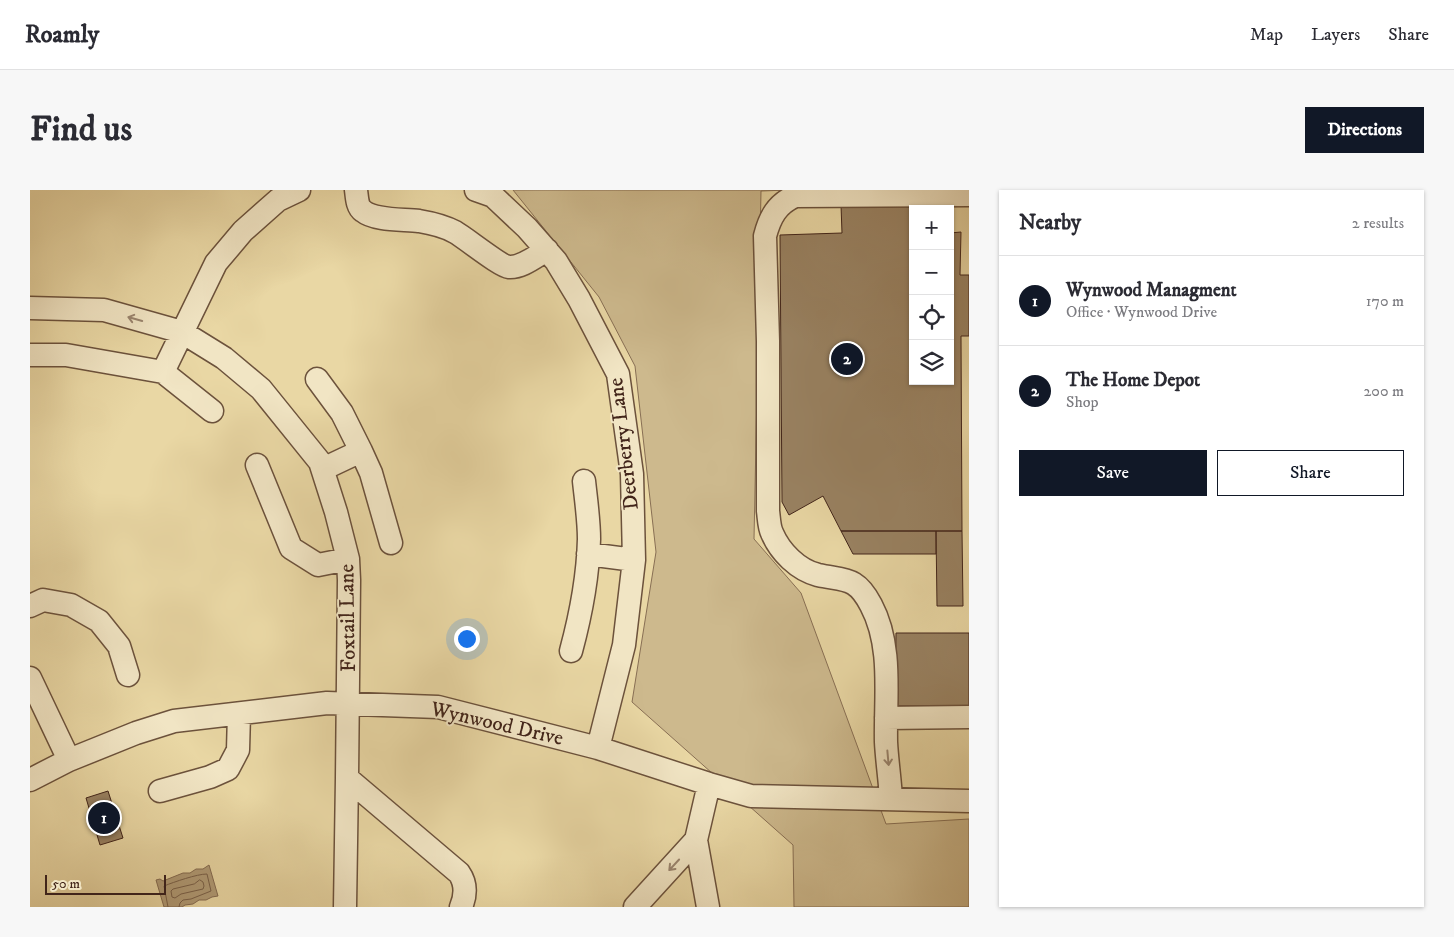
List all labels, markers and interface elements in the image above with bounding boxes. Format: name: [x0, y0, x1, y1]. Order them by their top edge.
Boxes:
text: Roamly: [25, 20, 99, 50]
text: Map: [1250, 24, 1283, 46]
text: Layers: [1311, 24, 1360, 46]
text: Share: [1388, 24, 1429, 46]
button: Directions: [1305, 107, 1424, 153]
text: Find us: [30, 108, 132, 152]
map controls: [909, 205, 954, 385]
button: +: [909, 205, 954, 250]
text: Nearby: [1019, 210, 1081, 236]
text: 2 results: [1352, 213, 1404, 233]
button: −: [909, 250, 954, 295]
text: Wynwood Managment: [1066, 279, 1237, 302]
text: 1: [1032, 291, 1038, 311]
text: 170 m: [1366, 291, 1404, 311]
button: locate: [909, 295, 954, 340]
text: Office · Wynwood Drive: [1066, 302, 1217, 322]
one-way arrow: [128, 313, 144, 323]
pin: 2: [831, 340, 863, 378]
button: layers: [909, 340, 954, 385]
text: The Home Depot: [1066, 369, 1200, 392]
street label: Deerberry Lane: [603, 376, 645, 512]
text: 2: [1031, 381, 1039, 401]
text: 200 m: [1363, 381, 1404, 401]
text: Shop: [1066, 392, 1099, 412]
button: Save: [1019, 450, 1207, 496]
button: Share: [1217, 450, 1404, 496]
street label: Foxtail Lane: [334, 563, 362, 672]
your location: [454, 626, 480, 652]
street label: Wynwood Drive: [427, 696, 566, 752]
one-way arrow: [883, 750, 892, 766]
pin: 1: [88, 799, 120, 837]
one-way arrow: [668, 859, 680, 871]
scale bar: [45, 872, 166, 895]
text: 50 m: [52, 875, 80, 893]

